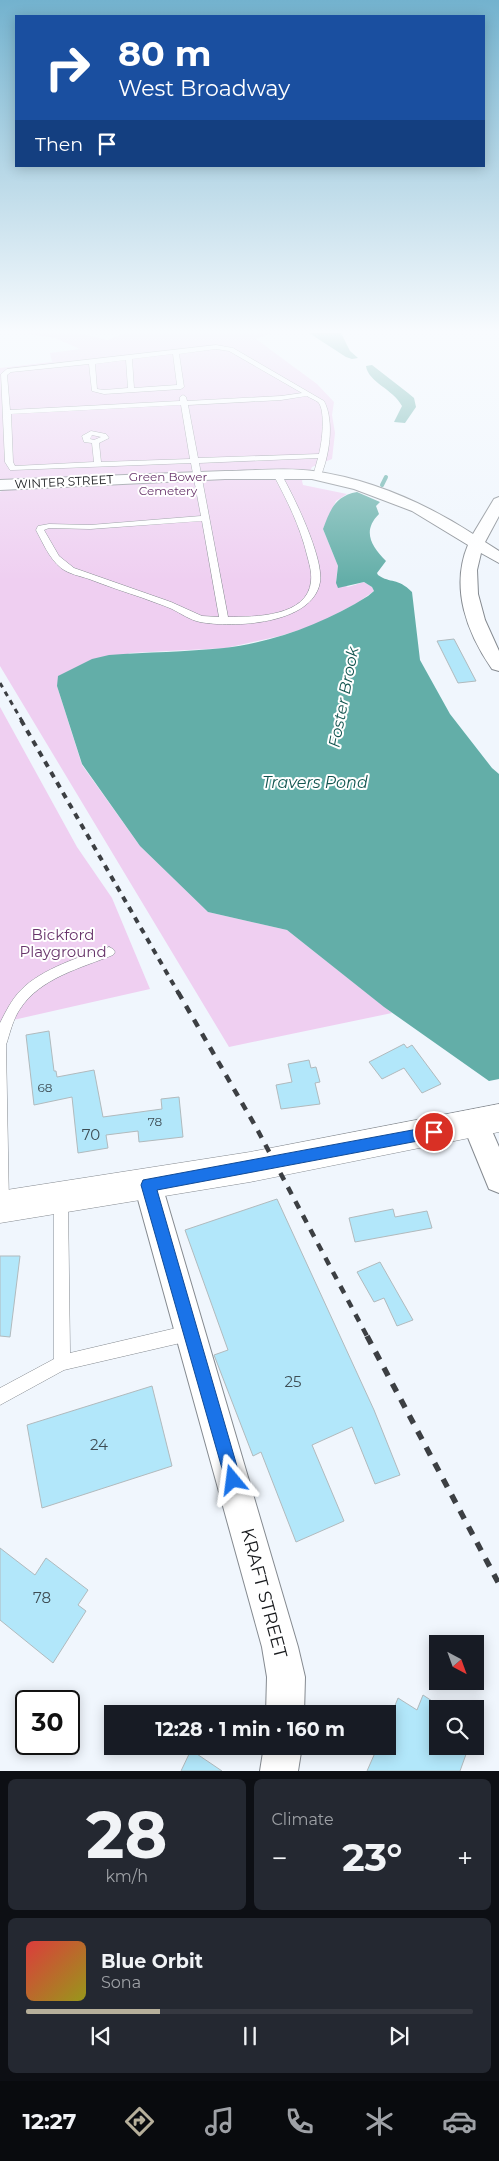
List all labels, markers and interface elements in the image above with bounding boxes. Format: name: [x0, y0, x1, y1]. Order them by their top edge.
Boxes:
text: 80 m: [118, 32, 212, 75]
icon: right: [35, 35, 100, 100]
text: West Broadway: [118, 75, 290, 102]
icon: arrive: [93, 130, 121, 158]
text: Then: [35, 133, 83, 156]
park label: Green Bower Cemetery: [129, 469, 207, 498]
street label: WINTER STREET: [14, 471, 114, 492]
water label: Foster Brook: [324, 644, 363, 749]
water label: Travers Pond: [262, 773, 368, 792]
park label: Bickford Playground: [19, 925, 107, 961]
house number: 68: [38, 1080, 53, 1095]
pin: [413, 1111, 455, 1153]
house number: 78: [148, 1114, 163, 1129]
icon: arrive: [420, 1118, 448, 1146]
house number: 70: [82, 1125, 100, 1144]
house number: 25: [284, 1372, 302, 1391]
house number: 24: [90, 1435, 108, 1454]
position arrow: [206, 1453, 258, 1505]
street label: KRAFT STREET: [236, 1525, 292, 1661]
house number: 78: [33, 1588, 51, 1607]
north arrow: [429, 1635, 484, 1690]
map controls: [429, 1635, 484, 1755]
speed limit sign: 30: [15, 1690, 80, 1755]
button: search: [429, 1700, 484, 1755]
text: 12:28 · 1 min · 160 m: [155, 1718, 345, 1741]
text: 28: [86, 1795, 167, 1874]
text: Climate: [272, 1810, 334, 1829]
text: 23°: [342, 1834, 402, 1881]
text: −: [272, 1841, 288, 1875]
text: +: [457, 1841, 473, 1875]
text: km/h: [105, 1867, 148, 1886]
text: Blue Orbit: [101, 1950, 203, 1973]
text: Sona: [101, 1973, 141, 1992]
icon: previous: [87, 2022, 115, 2050]
icon: pause: [236, 2022, 264, 2050]
icon: next: [385, 2022, 413, 2050]
icon: directions: [122, 2104, 157, 2139]
icon: music: [202, 2104, 237, 2139]
icon: phone: [282, 2104, 317, 2139]
icon: climate: [362, 2104, 397, 2139]
icon: car: [442, 2104, 477, 2139]
text: 12:27: [23, 2108, 77, 2135]

